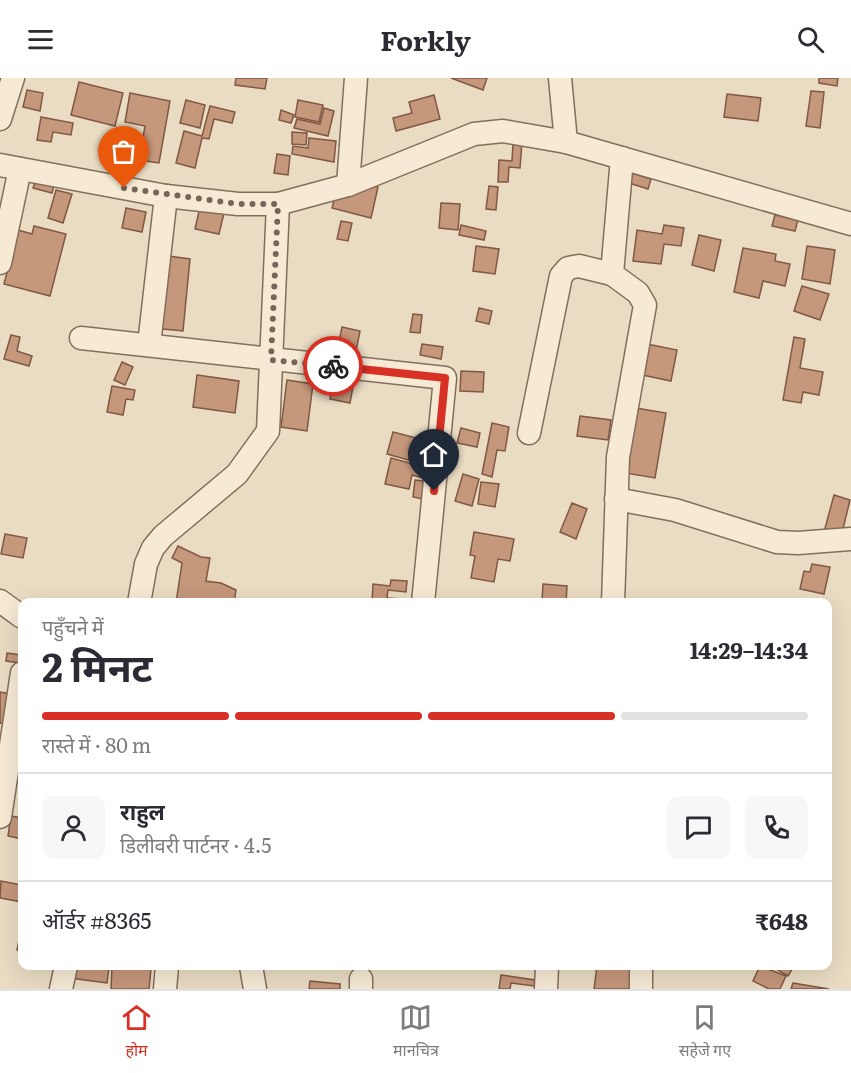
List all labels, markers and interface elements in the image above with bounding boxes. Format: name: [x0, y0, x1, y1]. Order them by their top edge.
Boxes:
text: Forkly: [380, 19, 471, 59]
icon: menu: [24, 23, 57, 56]
icon: search: [794, 23, 827, 56]
pin: [98, 126, 149, 188]
icon: bag: [107, 135, 140, 168]
courier: [303, 336, 363, 396]
icon: bike: [317, 350, 350, 383]
pin: [408, 429, 459, 491]
icon: home: [417, 438, 450, 471]
text: पहुँचने में: [42, 611, 104, 641]
text: 14:29–14:34: [690, 633, 808, 666]
text: 2 मिनट: [42, 636, 153, 694]
text: रास्ते में · 80 m: [42, 729, 151, 759]
text: राहुल: [120, 794, 165, 827]
button: person: [42, 796, 105, 859]
button: chat: [667, 796, 730, 859]
button: phone: [745, 796, 808, 859]
text: डिलीवरी पार्टनर · 4.5: [120, 829, 272, 859]
text: ऑर्डर #8365: [42, 903, 152, 936]
text: ₹648: [755, 904, 808, 937]
tab: होम: [120, 1001, 153, 1063]
tab: मानचित्र: [393, 1001, 439, 1063]
tab: सहेजे गए: [679, 1001, 731, 1063]

